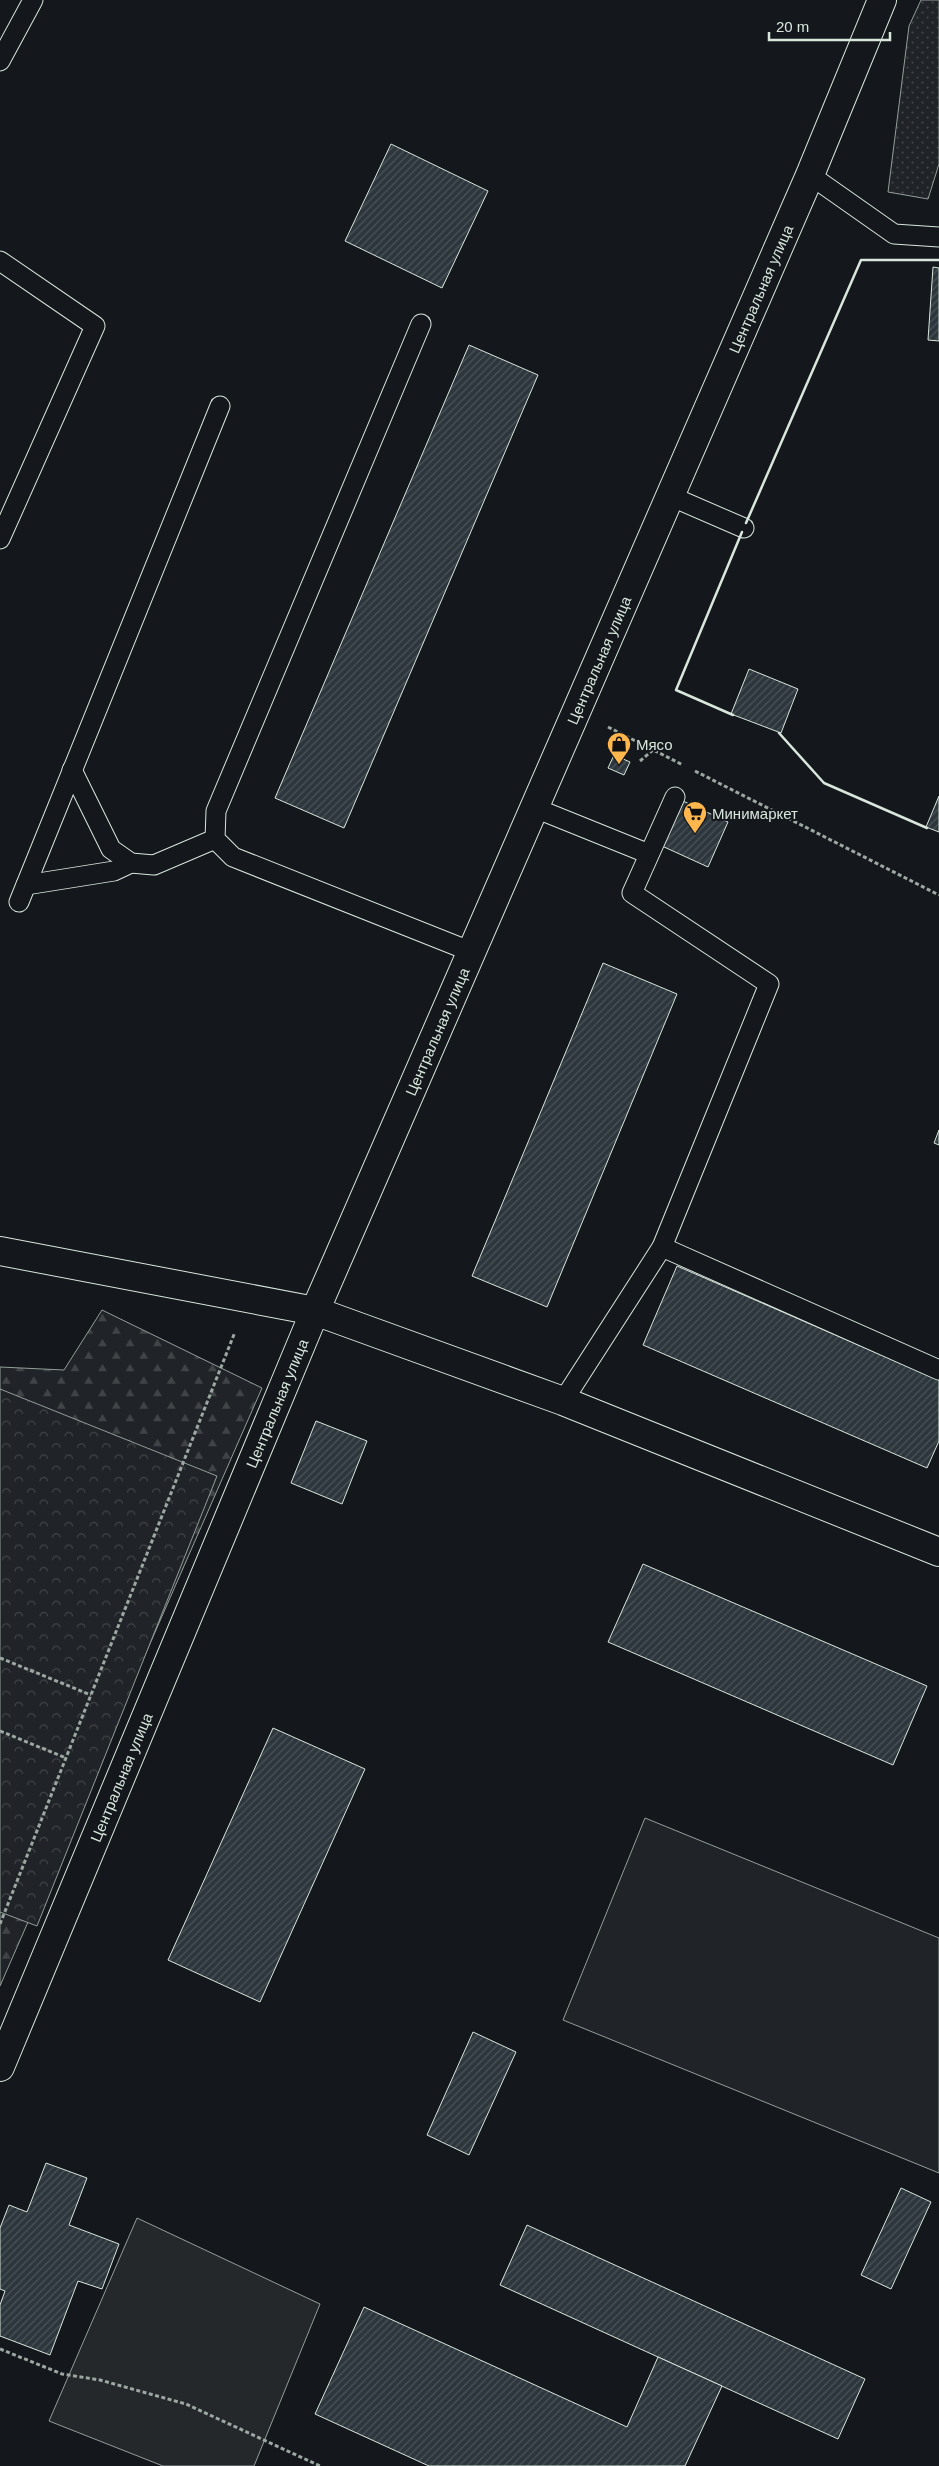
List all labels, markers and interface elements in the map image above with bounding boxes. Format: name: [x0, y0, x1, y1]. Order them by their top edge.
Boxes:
scale bar: [769, 10, 890, 42]
text: 20 m: [776, 18, 809, 35]
street label: Центральная улица: [725, 222, 796, 356]
street label: Центральная улица: [563, 593, 634, 727]
shop icon: Мясо: [606, 731, 632, 765]
place label: Мясо: [636, 736, 673, 753]
supermarket icon: Минимаркет: [682, 800, 708, 834]
place label: Минимаркет: [712, 805, 798, 822]
street label: Центральная улица: [401, 964, 472, 1098]
street label: Центральная улица: [242, 1336, 311, 1470]
street label: Центральная улица: [86, 1710, 155, 1844]

